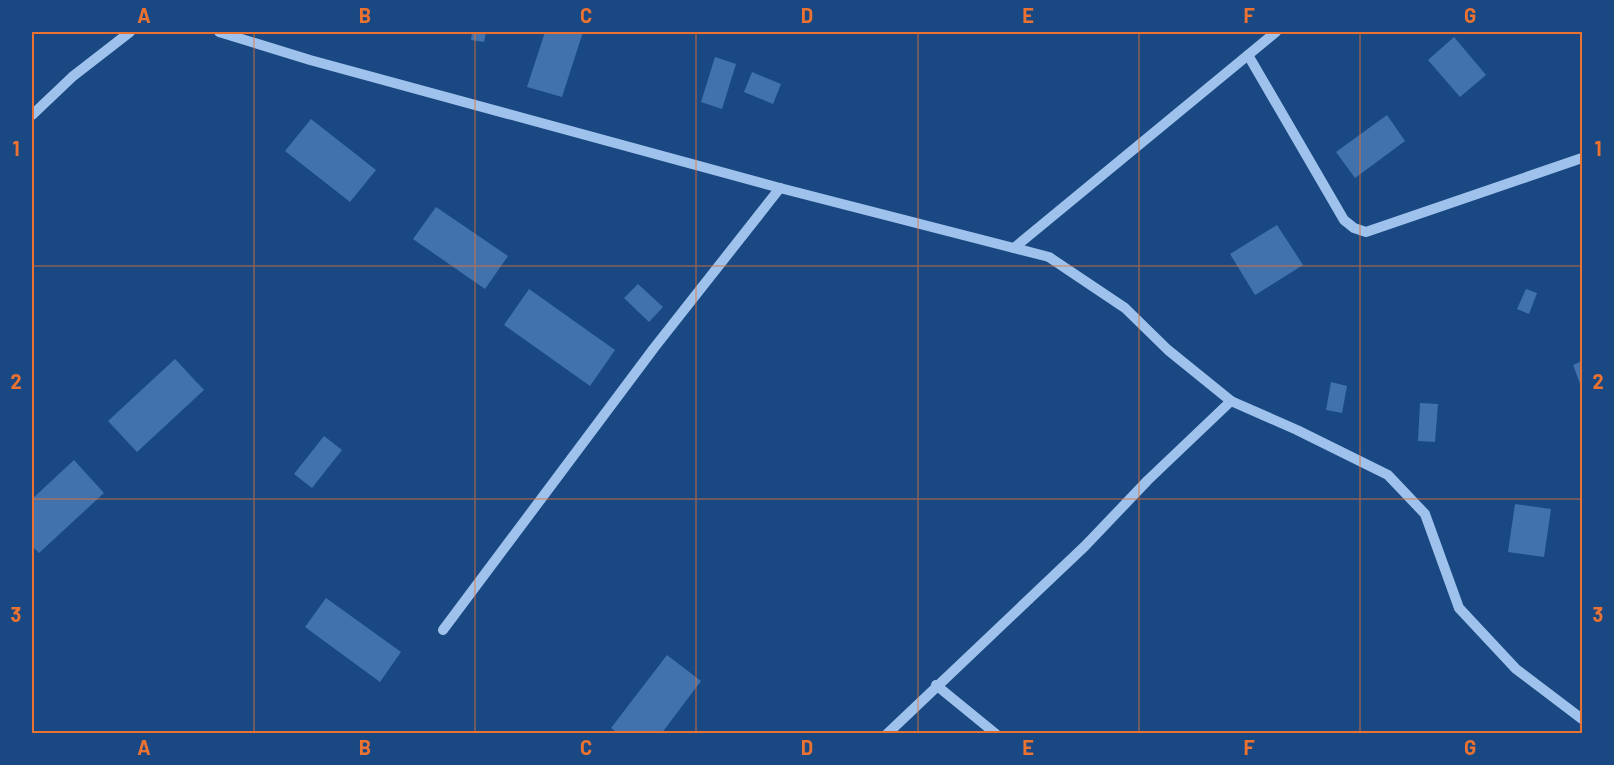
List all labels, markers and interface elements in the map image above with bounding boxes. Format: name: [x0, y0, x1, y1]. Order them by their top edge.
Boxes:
text: A: [137, 3, 151, 27]
text: B: [359, 3, 371, 27]
text: C: [580, 3, 592, 27]
text: D: [801, 3, 813, 27]
text: E: [1022, 3, 1034, 27]
text: F: [1243, 3, 1255, 27]
text: G: [1464, 3, 1476, 27]
text: 1: [12, 136, 20, 160]
text: 1: [1594, 136, 1602, 160]
text: 2: [10, 369, 22, 393]
text: 2: [1592, 369, 1604, 393]
text: 3: [11, 602, 21, 626]
text: 3: [1593, 602, 1603, 626]
text: A: [137, 735, 151, 759]
text: B: [359, 735, 371, 759]
text: C: [580, 735, 592, 759]
text: D: [801, 735, 813, 759]
text: E: [1022, 735, 1034, 759]
text: F: [1243, 735, 1255, 759]
text: G: [1464, 735, 1476, 759]

